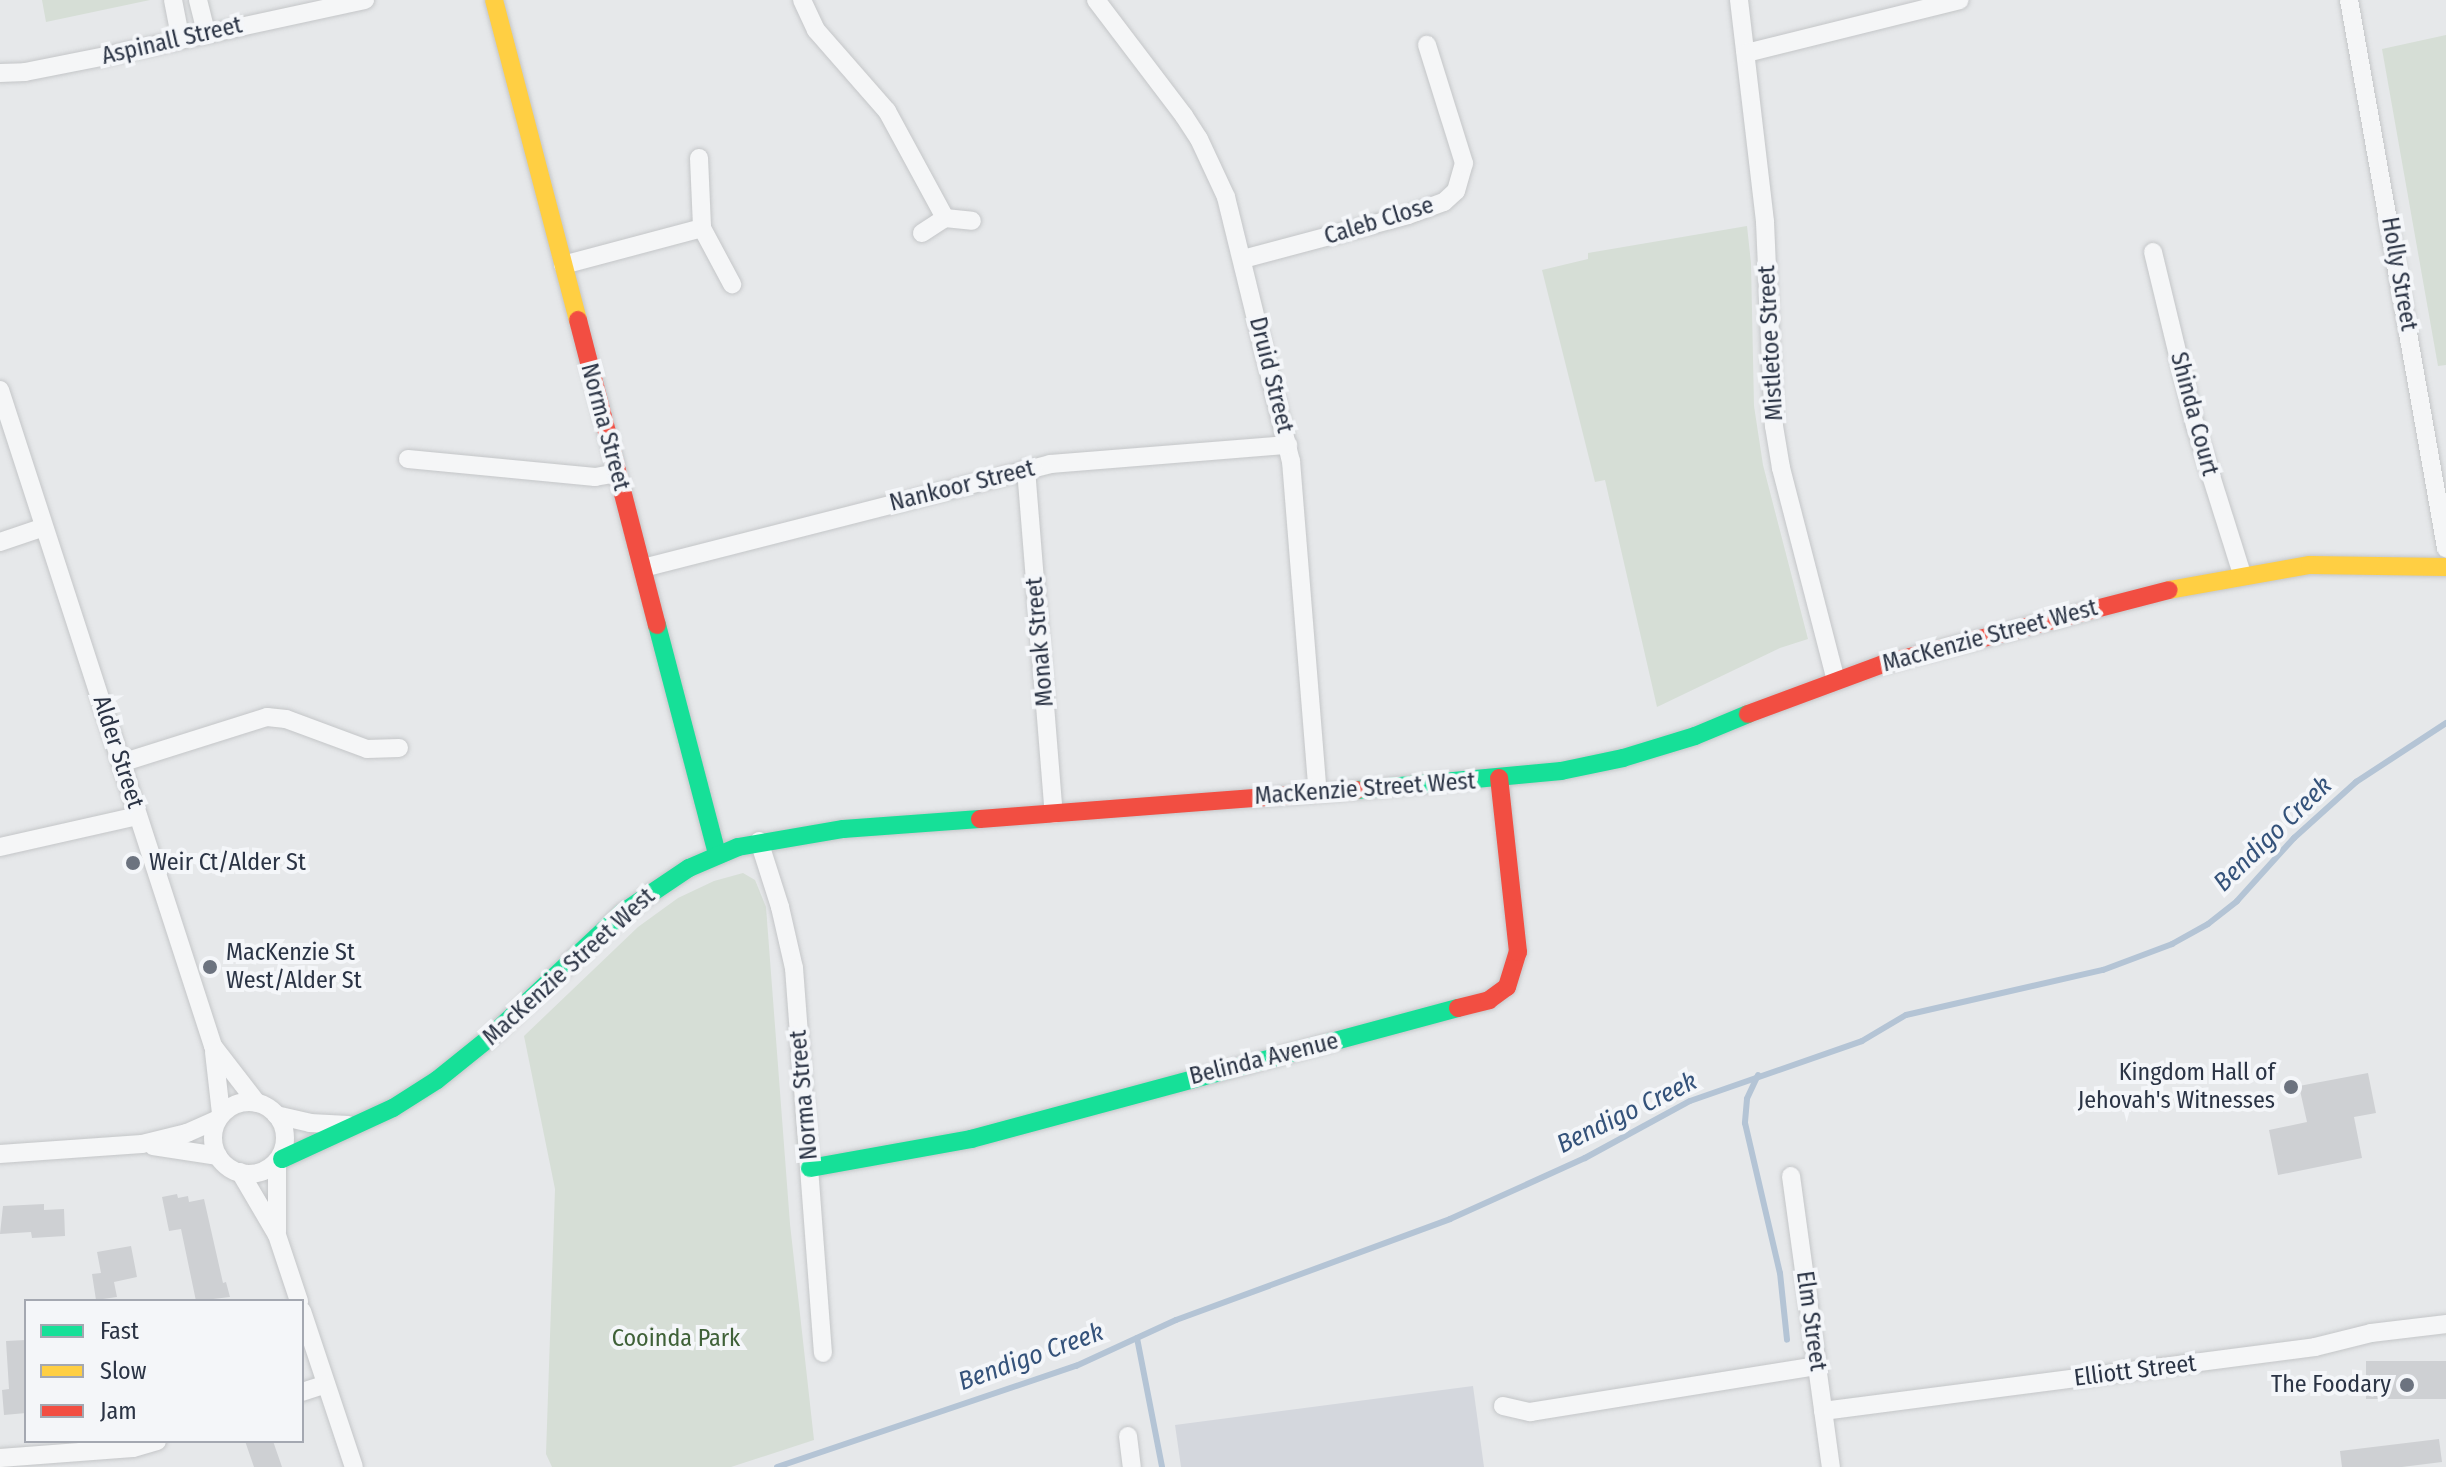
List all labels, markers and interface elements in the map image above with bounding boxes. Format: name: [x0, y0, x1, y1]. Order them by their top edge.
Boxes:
street label: Aspinall Street: [99, 11, 245, 71]
street label: Caleb Close: [1321, 191, 1437, 251]
street label: Holly Street: [2375, 215, 2423, 333]
street label: Mistletoe Street: [1753, 265, 1789, 421]
street label: Druid Street: [1243, 314, 1299, 436]
street label: Shinda Court: [2164, 349, 2224, 479]
street label: Norma Street: [574, 360, 636, 494]
street label: Nankoor Street: [887, 454, 1037, 518]
street label: Monak Street: [1020, 576, 1060, 708]
street label: MacKenzie Street West: [1879, 593, 2101, 679]
street label: Alder Street: [86, 692, 150, 812]
street label: MacKenzie Street West: [1254, 767, 1476, 811]
water label: Bendigo Creek: [2207, 770, 2339, 898]
place label: Weir Ct/Alder St: [149, 849, 306, 877]
marker: Weir Ct/Alder St: [124, 854, 142, 872]
street label: MacKenzie Street West: [477, 882, 661, 1052]
place label: MacKenzie St West/Alder St: [226, 939, 362, 995]
marker: MacKenzie St West/Alder St: [201, 958, 219, 976]
street label: Belinda Avenue: [1187, 1027, 1341, 1091]
street label: Norma Street: [784, 1029, 824, 1161]
place label: Kingdom Hall of Jehovah's Witnesses: [2078, 1059, 2275, 1115]
water label: Bendigo Creek: [1552, 1066, 1702, 1160]
marker: Kingdom Hall of Jehovah's Witnesses: [2282, 1078, 2300, 1096]
street label: Elm Street: [1790, 1269, 1832, 1373]
legend: [24, 1299, 304, 1443]
water label: Bendigo Creek: [954, 1316, 1108, 1398]
text: Fast: [100, 1317, 139, 1345]
park label: Cooinda Park: [612, 1325, 740, 1353]
street label: Elliott Street: [2072, 1349, 2198, 1393]
text: Slow: [100, 1357, 146, 1385]
place label: The Foodary: [2271, 1371, 2391, 1399]
marker: The Foodary: [2398, 1376, 2416, 1394]
text: Jam: [100, 1397, 137, 1425]

